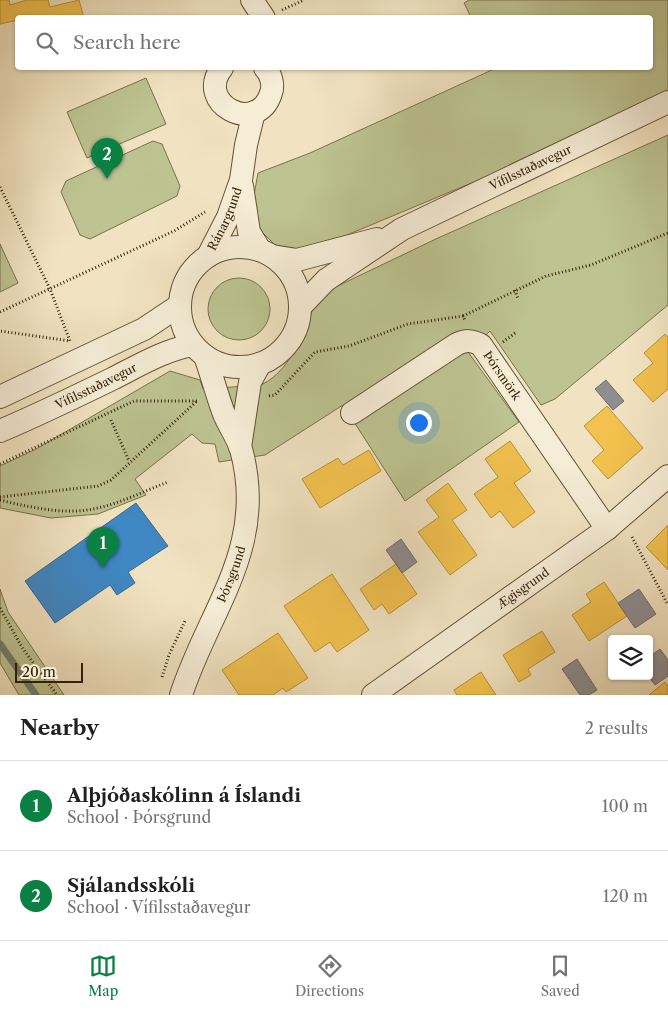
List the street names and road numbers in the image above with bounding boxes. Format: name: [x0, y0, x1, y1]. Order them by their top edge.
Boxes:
street label: Vífilsstaðavegur: [486, 141, 574, 194]
street label: Ránargrund: [204, 184, 245, 253]
street label: Þórsmörk: [480, 348, 525, 404]
street label: Vífilsstaðavegur: [52, 359, 139, 413]
street label: Þórsgrund: [214, 544, 248, 605]
street label: Ægisgrund: [493, 564, 553, 613]

